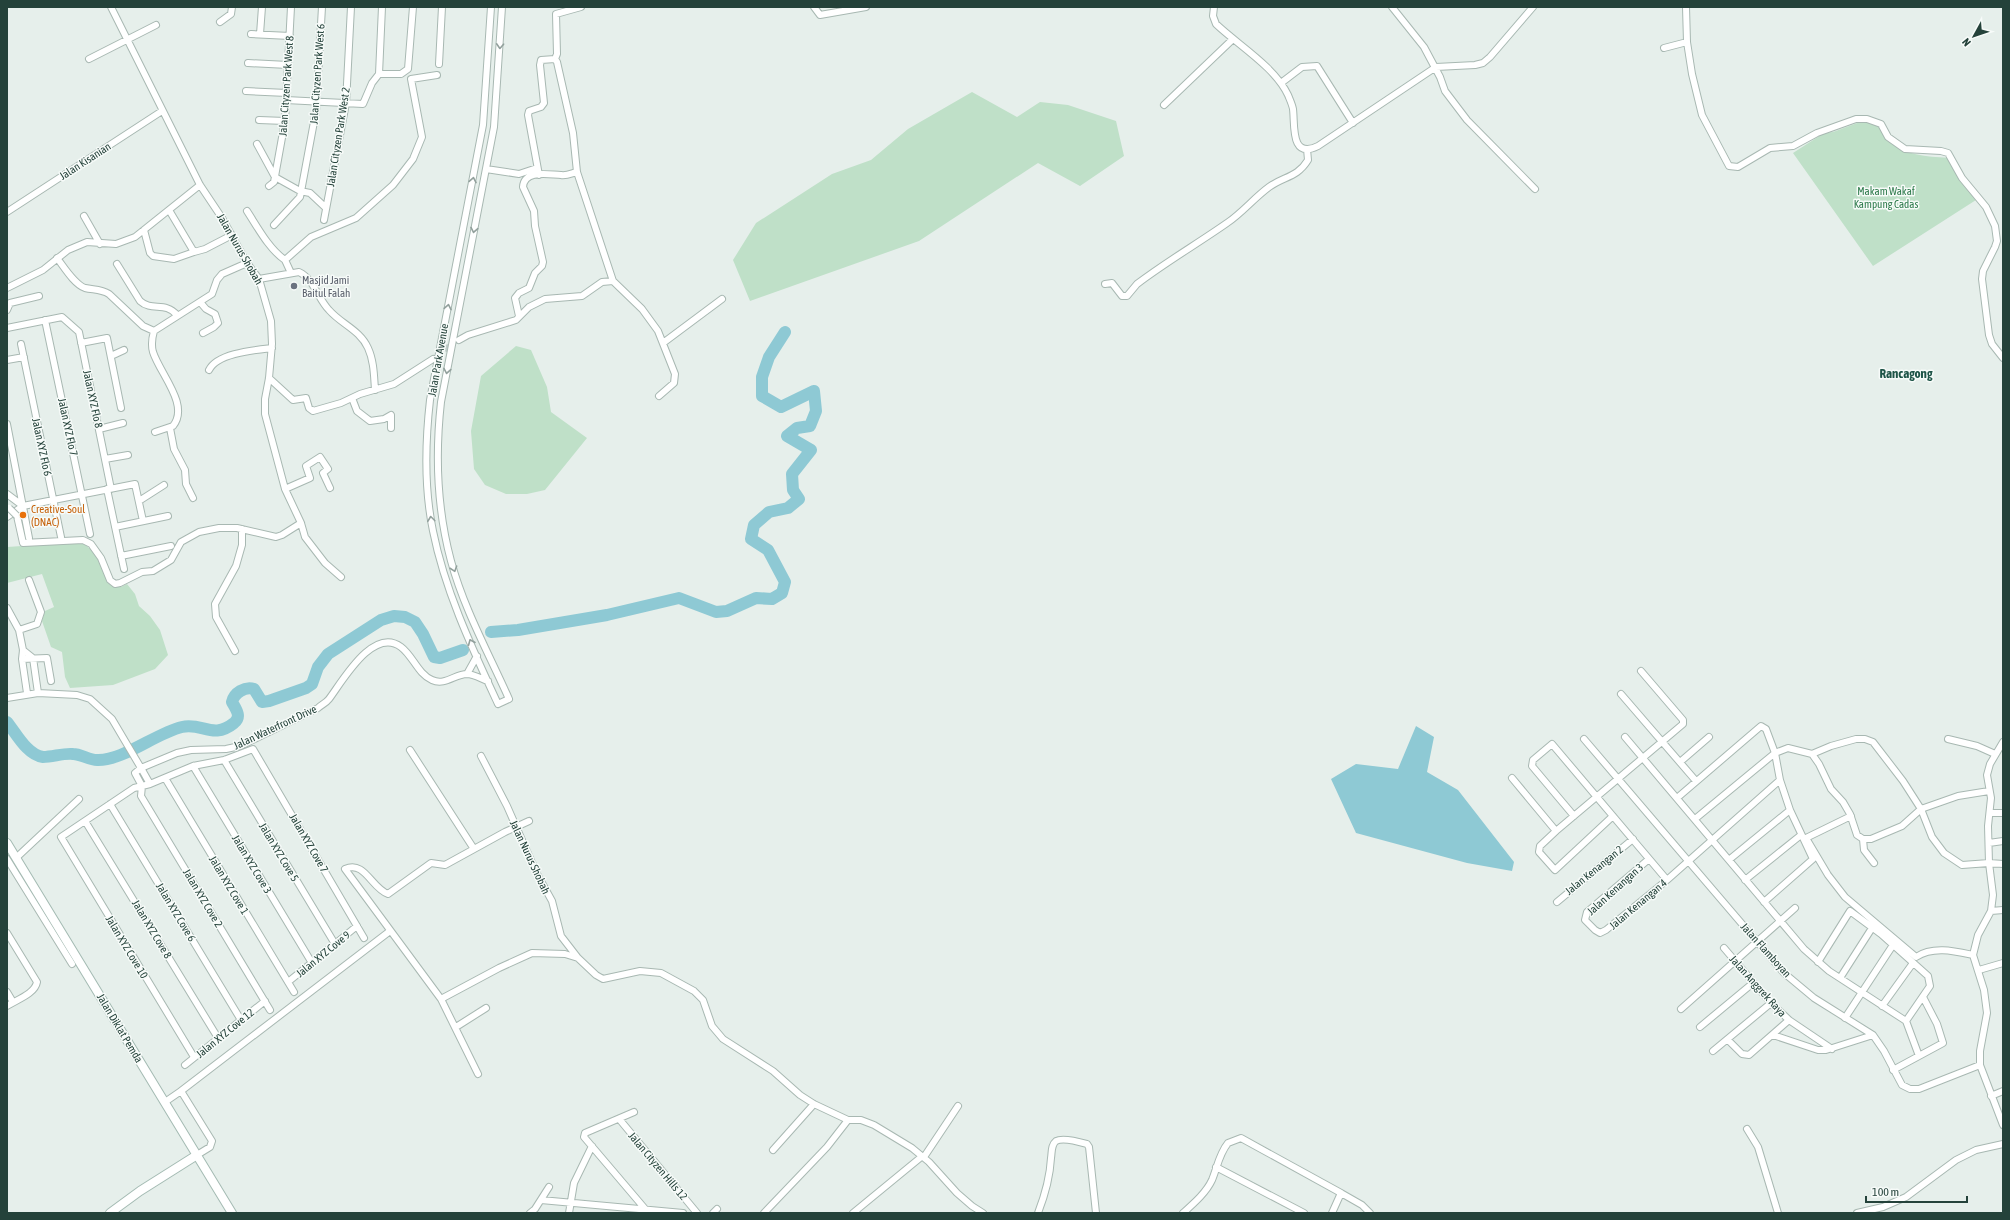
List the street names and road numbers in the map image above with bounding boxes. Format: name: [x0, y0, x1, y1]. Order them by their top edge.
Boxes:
street label: Jalan Cityzen Park West 6: [308, 23, 326, 125]
street label: Jalan Cityzen Park West 8: [277, 35, 295, 137]
street label: Jalan Cityzen Park West 2: [324, 86, 352, 188]
street label: Jalan Kisanian: [57, 140, 113, 182]
street label: Jalan Nurus Shobah: [215, 211, 265, 287]
street label: Jalan Park Avenue: [426, 323, 450, 397]
street label: Jalan XYZ Flo 8: [81, 369, 105, 429]
street label: Jalan XYZ Flo 7: [56, 397, 80, 457]
street label: Jalan XYZ Flo 6: [30, 417, 54, 477]
street label: Jalan Waterfront Drive: [232, 702, 318, 752]
street label: Jalan XYZ Cove 7: [287, 811, 331, 875]
street label: Jalan Nurus Shobah: [508, 818, 552, 896]
street label: Jalan XYZ Cove 5: [257, 821, 301, 883]
street label: Jalan XYZ Cove 3: [230, 833, 274, 895]
street label: Jalan Kenangan 2: [1563, 843, 1625, 897]
street label: Jalan XYZ Cove 1: [207, 854, 251, 916]
street label: Jalan Kenangan 3: [1585, 861, 1645, 917]
street label: Jalan XYZ Cove 2: [181, 867, 225, 929]
street label: Jalan Kenangan 4: [1607, 877, 1669, 931]
street label: Jalan XYZ Cove 6: [154, 881, 198, 943]
street label: Jalan XYZ Cove 8: [130, 898, 174, 960]
street label: Jalan XYZ Cove 10: [104, 913, 150, 981]
street label: Jalan Flamboyan: [1738, 920, 1794, 980]
street label: Jalan XYZ Cove 9: [294, 929, 352, 979]
street label: Jalan Anggrek Raya: [1727, 953, 1789, 1019]
street label: Jalan Diklat Pemda: [95, 991, 145, 1065]
street label: Jalan XYZ Cove 12: [194, 1006, 256, 1060]
street label: Jalan Cityzen Hills 12: [626, 1130, 690, 1202]

